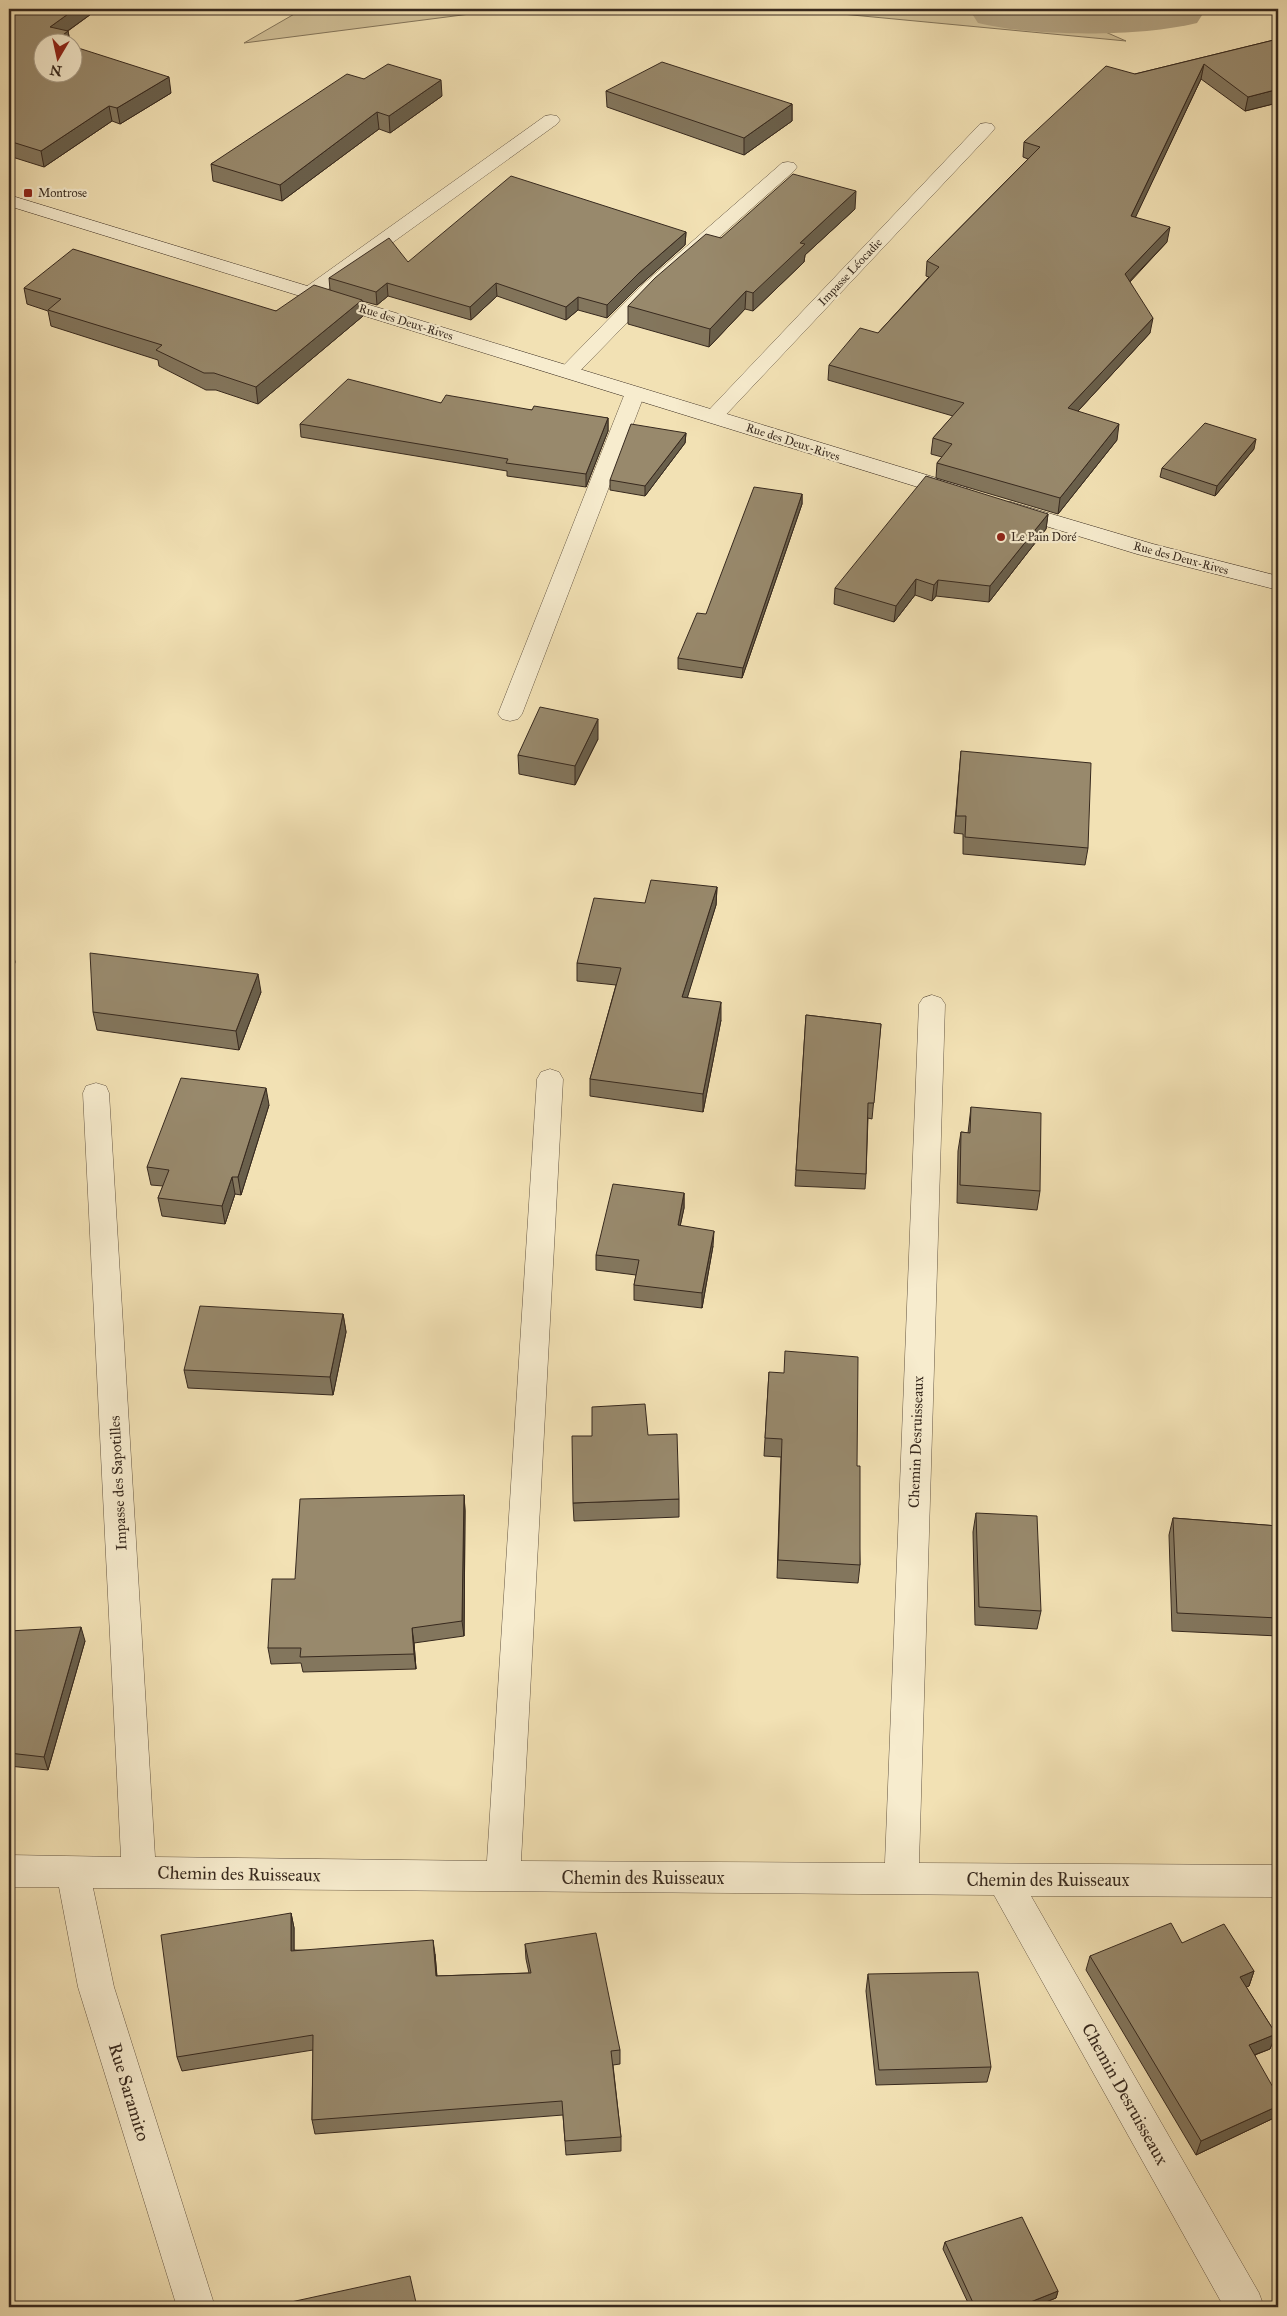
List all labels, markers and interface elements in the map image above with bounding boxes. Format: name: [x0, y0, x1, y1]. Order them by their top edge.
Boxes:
north arrow: [32, 32, 82, 82]
text: N: [49, 61, 63, 80]
place label: Montrose: [38, 186, 87, 200]
marker: Montrose: [22, 187, 34, 199]
street label: Impasse Léocadie: [815, 235, 885, 309]
street label: Rue des Deux-Rives: [357, 301, 455, 343]
street label: Rue des Deux-Rives: [744, 420, 842, 464]
place label: Le Pain Doré: [1011, 530, 1077, 544]
marker: Le Pain Doré: [995, 531, 1007, 543]
street label: Rue des Deux-Rives: [1132, 539, 1230, 577]
street label: Chemin Desruisseaux: [905, 1375, 927, 1508]
street label: Impasse des Sapotilles: [105, 1415, 131, 1551]
street label: Chemin des Ruisseaux: [157, 1862, 321, 1886]
street label: Chemin des Ruisseaux: [561, 1867, 725, 1889]
street label: Chemin des Ruisseaux: [966, 1869, 1130, 1891]
street label: Chemin Desruisseaux: [1077, 2019, 1173, 2169]
street label: Rue Saramito: [104, 2040, 154, 2144]

